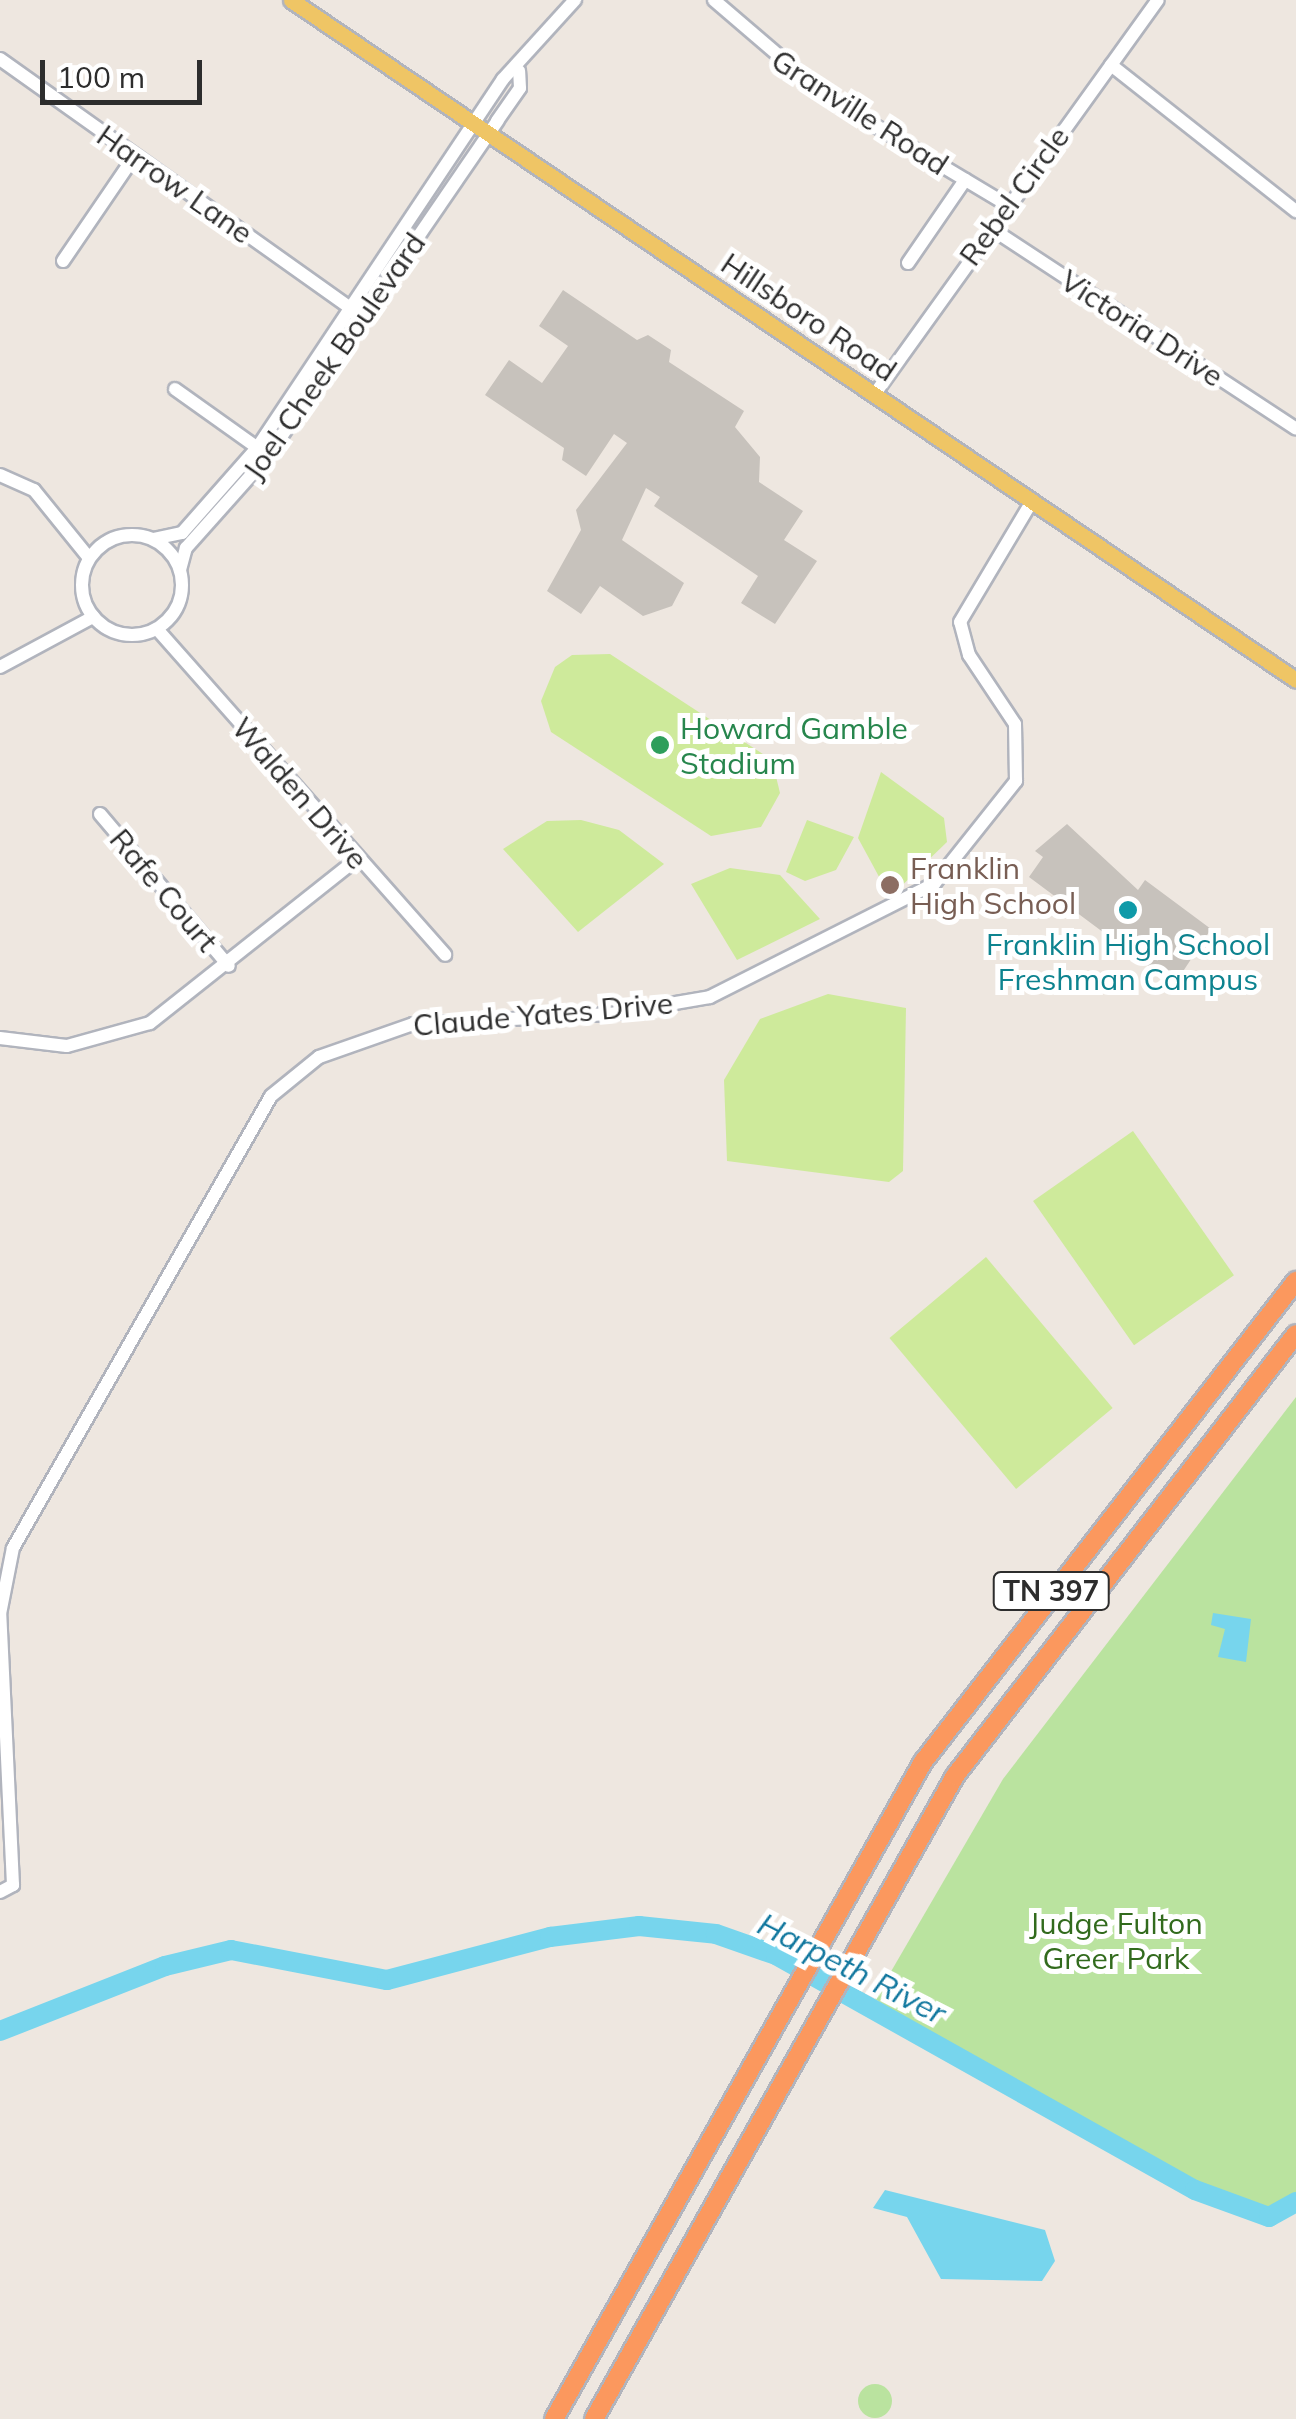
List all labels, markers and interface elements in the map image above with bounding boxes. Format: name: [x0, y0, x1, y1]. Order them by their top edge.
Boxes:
scale bar: [45, 40, 208, 102]
street label: Granville Road: [765, 42, 955, 182]
text: 100 m: [57, 58, 145, 96]
street label: Harrow Lane: [90, 117, 260, 251]
street label: Rebel Circle: [952, 120, 1076, 272]
street label: Joel Cheek Boulevard: [235, 226, 433, 486]
street label: Hillsboro Road: [715, 245, 903, 389]
street label: Victoria Drive: [1054, 262, 1230, 394]
street label: Walden Drive: [224, 710, 376, 876]
place label: Howard Gamble Stadium: [680, 710, 908, 780]
marker: Howard Gamble Stadium: [649, 734, 671, 756]
street label: Rafe Court: [102, 821, 226, 959]
place label: Franklin High School: [910, 850, 1076, 920]
marker: Franklin High School: [879, 874, 901, 896]
marker: Franklin High School Freshman Campus: [1117, 899, 1139, 921]
place label: Franklin High School Freshman Campus: [986, 926, 1270, 996]
street label: Claude Yates Drive: [411, 985, 675, 1043]
road number: TN 397: [991, 1568, 1111, 1614]
water label: Harpeth River: [752, 1904, 952, 2032]
park label: Judge Fulton Greer Park: [1029, 1905, 1203, 1976]

